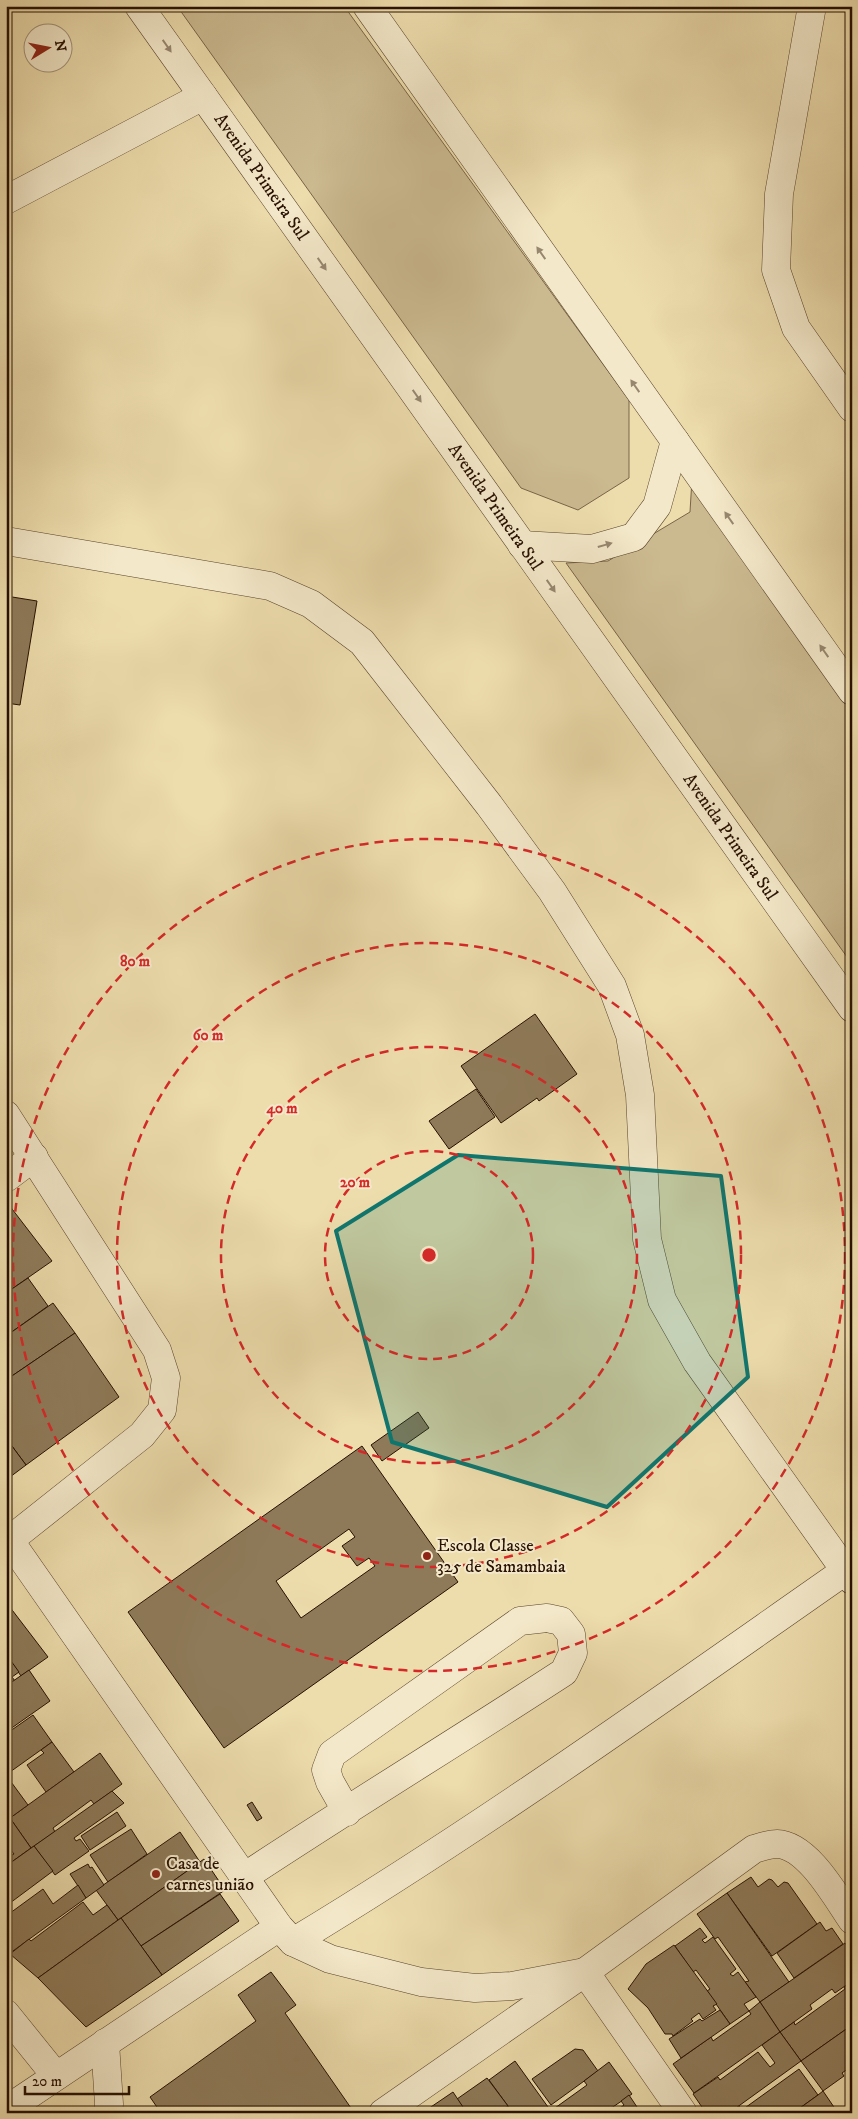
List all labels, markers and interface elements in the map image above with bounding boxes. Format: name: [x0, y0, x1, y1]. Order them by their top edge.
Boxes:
north arrow: [22, 22, 72, 72]
text: N: [50, 39, 70, 54]
one-way arrow: [162, 39, 172, 53]
street label: Avenida Primeira Sul: [209, 109, 313, 245]
one-way arrow: [536, 247, 547, 260]
one-way arrow: [317, 257, 327, 271]
one-way arrow: [630, 379, 640, 393]
one-way arrow: [411, 390, 421, 403]
street label: Avenida Primeira Sul: [443, 439, 547, 575]
one-way arrow: [724, 512, 734, 525]
one-way arrow: [598, 541, 613, 549]
one-way arrow: [546, 579, 556, 593]
one-way arrow: [818, 645, 829, 658]
street label: Avenida Primeira Sul: [678, 769, 782, 905]
text: 80 m: [120, 952, 151, 971]
text: 60 m: [193, 1026, 224, 1045]
text: 40 m: [265, 1099, 298, 1118]
text: 20 m: [340, 1173, 371, 1192]
centre of rings: [420, 1246, 438, 1264]
place label: Escola Classe 325 de Samambaia: [437, 1535, 566, 1578]
marker: Escola Classe 325 de Samambaia: [421, 1550, 433, 1562]
place label: Casa de carnes união: [166, 1853, 254, 1896]
marker: Casa de carnes união: [150, 1868, 162, 1880]
scale bar: [25, 2064, 129, 2096]
text: 20 m: [32, 2072, 62, 2091]

